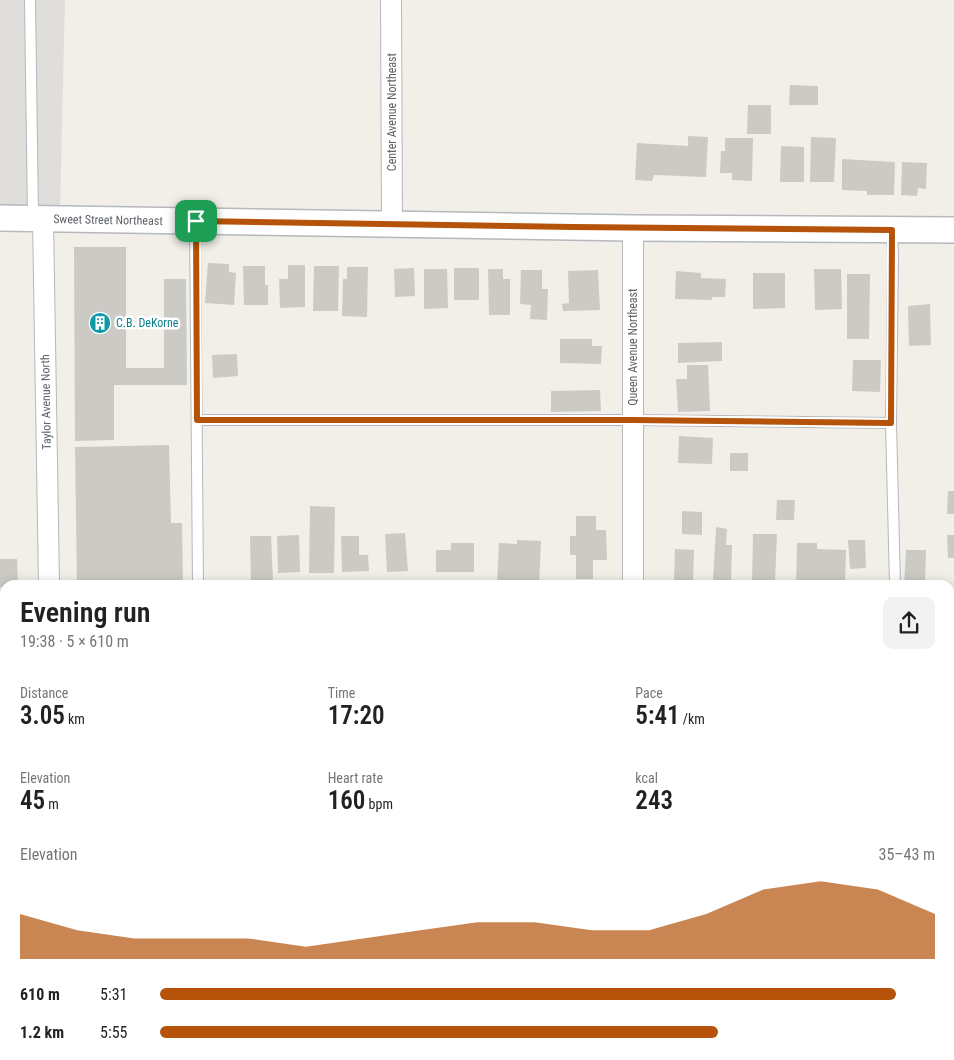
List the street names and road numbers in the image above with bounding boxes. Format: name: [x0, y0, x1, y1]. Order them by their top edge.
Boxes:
street label: Center Avenue Northeast: [385, 52, 399, 171]
street label: Sweet Street Northeast: [53, 212, 163, 228]
street label: Queen Avenue Northeast: [626, 288, 640, 406]
street label: Taylor Avenue North: [38, 354, 54, 450]

